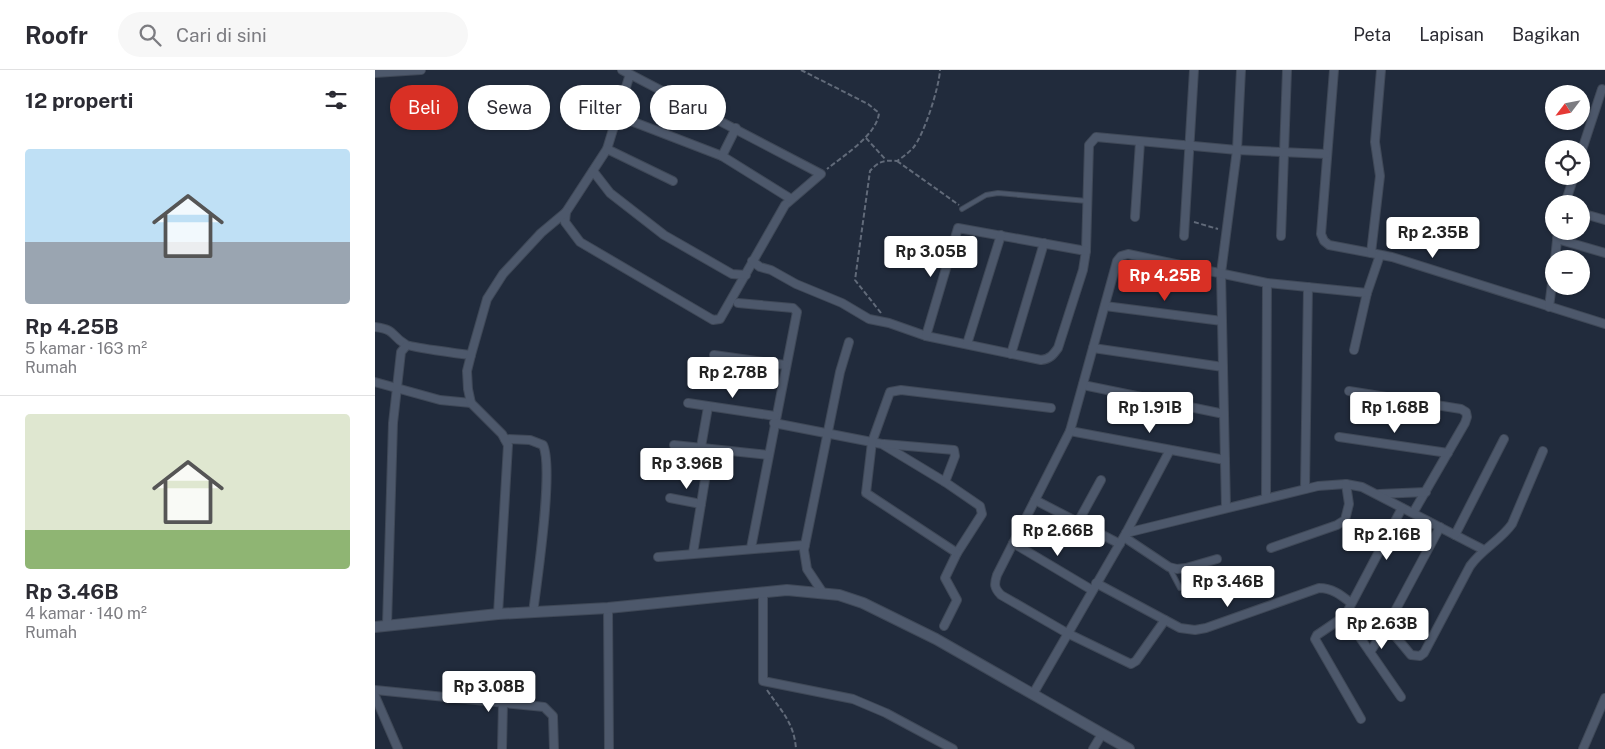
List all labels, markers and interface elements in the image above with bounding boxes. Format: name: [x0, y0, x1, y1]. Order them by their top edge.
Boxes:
search box: [118, 12, 468, 57]
text: Roofr: [25, 21, 88, 49]
icon: search: [136, 21, 164, 49]
text: Cari di sini: [176, 24, 267, 46]
text: Peta: [1353, 24, 1391, 45]
text: Lapisan: [1419, 24, 1484, 45]
text: Bagikan: [1512, 24, 1580, 45]
chip: Beli: [390, 85, 458, 130]
chip: Sewa: [468, 85, 550, 130]
chip: Filter: [560, 85, 640, 130]
chip: Baru: [650, 85, 726, 130]
north arrow: [1545, 85, 1590, 130]
map controls: [1545, 85, 1590, 295]
icon: filters: [322, 86, 350, 114]
text: 12 properti: [25, 88, 133, 113]
button: locate: [1545, 140, 1590, 185]
icon: home: [143, 181, 233, 271]
button: +: [1545, 195, 1590, 240]
pin: Rp 2.35B: [1381, 216, 1485, 259]
text: Rp 2.35B: [1397, 223, 1469, 242]
pin: Rp 3.05B: [879, 236, 983, 278]
text: Rp 3.05B: [895, 242, 967, 261]
button: −: [1545, 250, 1590, 295]
pin: Rp 4.25B: [1113, 260, 1217, 302]
text: Rp 4.25B: [1129, 266, 1201, 285]
text: Rp 4.25B: [25, 314, 119, 339]
text: 5 kamar · 163 m²: [25, 339, 147, 358]
pin: Rp 2.78B: [681, 356, 785, 399]
text: Rumah: [25, 358, 77, 377]
text: Rp 2.78B: [698, 363, 768, 382]
pin: Rp 1.91B: [1098, 392, 1202, 434]
pin: Rp 1.68B: [1343, 392, 1447, 434]
text: Rp 1.91B: [1118, 398, 1182, 417]
text: Rp 1.68B: [1361, 398, 1429, 417]
icon: home: [143, 447, 233, 537]
pin: Rp 3.96B: [635, 448, 739, 490]
text: Rp 3.96B: [651, 454, 723, 473]
pin: Rp 2.66B: [1006, 514, 1110, 557]
pin: Rp 2.16B: [1335, 518, 1439, 561]
text: Rp 2.66B: [1023, 521, 1093, 540]
text: Rp 2.16B: [1353, 525, 1421, 544]
pin: Rp 3.46B: [1176, 566, 1280, 608]
text: Rp 3.46B: [1192, 572, 1264, 591]
text: Rp 3.46B: [25, 579, 119, 604]
text: 4 kamar · 140 m²: [25, 604, 147, 623]
pin: Rp 2.63B: [1330, 608, 1434, 650]
text: Rp 2.63B: [1347, 614, 1417, 633]
text: Rumah: [25, 623, 77, 642]
pin: Rp 3.08B: [437, 670, 541, 713]
text: Rp 3.08B: [453, 677, 525, 696]

